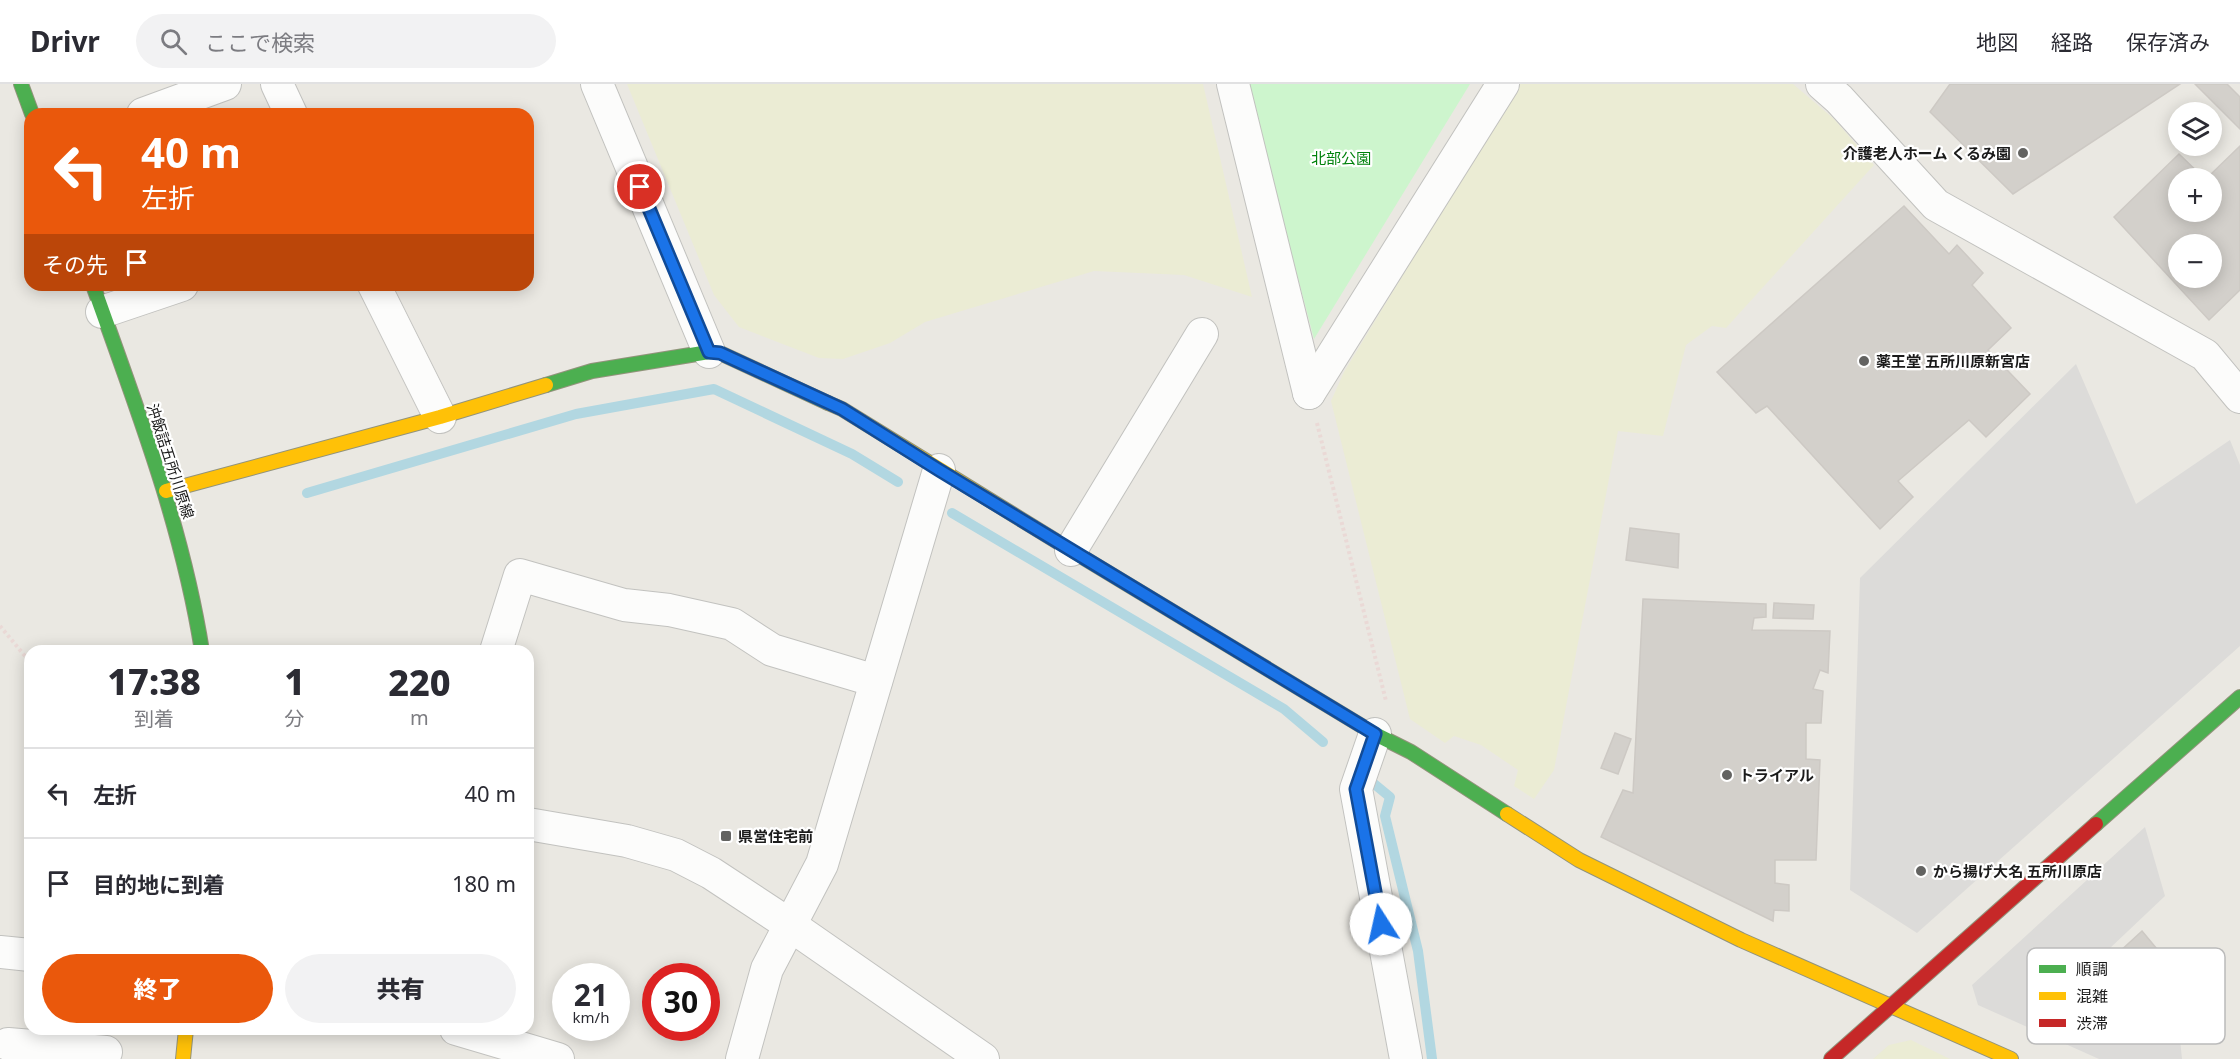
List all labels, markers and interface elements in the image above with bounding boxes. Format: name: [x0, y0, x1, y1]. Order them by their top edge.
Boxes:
search box: [136, 14, 556, 68]
text: Drivr: [30, 22, 100, 60]
icon: search: [157, 25, 190, 58]
text: ここで検索: [205, 27, 315, 57]
text: 地図: [1976, 28, 2018, 56]
text: 経路: [2051, 28, 2093, 56]
text: 保存済み: [2126, 28, 2210, 56]
map controls: [2168, 102, 2222, 288]
button: layers: [2168, 102, 2222, 156]
text: 40 m: [141, 123, 241, 180]
icon: left: [42, 132, 120, 210]
place label: 介護老人ホーム くるみ園: [1843, 143, 2011, 163]
marker: 介護老人ホーム くるみ園: [2016, 146, 2030, 160]
park label: 北部公園: [1311, 148, 1371, 168]
pin: [614, 161, 665, 212]
button: +: [2168, 168, 2222, 222]
icon: arrive: [623, 170, 656, 203]
text: 左折: [141, 179, 195, 216]
button: −: [2168, 234, 2222, 288]
icon: arrive: [120, 246, 153, 279]
text: その先: [42, 249, 108, 279]
place label: 薬王堂 五所川原新宮店: [1876, 351, 2030, 371]
marker: 薬王堂 五所川原新宮店: [1857, 354, 1871, 368]
street label: 沖飯詰五所川原線: [143, 401, 199, 521]
text: 17:38: [107, 657, 201, 706]
text: 1: [284, 657, 305, 706]
text: 220: [388, 658, 451, 707]
text: m: [410, 704, 429, 731]
text: 到着: [134, 705, 174, 732]
text: 分: [285, 705, 305, 732]
place label: トライアル: [1739, 765, 1814, 785]
marker: トライアル: [1720, 768, 1734, 782]
icon: left: [42, 777, 75, 810]
text: 40 m: [465, 778, 516, 808]
text: 左折: [93, 779, 137, 809]
place label: 県営住宅前: [738, 826, 813, 846]
marker: 県営住宅前: [719, 829, 733, 843]
place label: から揚げ大名 五所川原店: [1933, 861, 2102, 881]
marker: から揚げ大名 五所川原店: [1914, 864, 1928, 878]
icon: arrive: [42, 867, 75, 900]
text: 180 m: [452, 868, 516, 898]
text: 目的地に到着: [93, 869, 225, 899]
position arrow: [1349, 892, 1413, 956]
legend: [2027, 948, 2225, 1044]
button: 終了: [42, 954, 273, 1023]
button: 共有: [285, 954, 516, 1023]
text: 順調: [2076, 958, 2108, 980]
speed limit sign: 30: [642, 963, 720, 1041]
text: 21: [574, 974, 608, 1015]
text: 混雑: [2076, 985, 2108, 1007]
text: km/h: [573, 1007, 609, 1027]
text: 渋滞: [2076, 1012, 2108, 1034]

